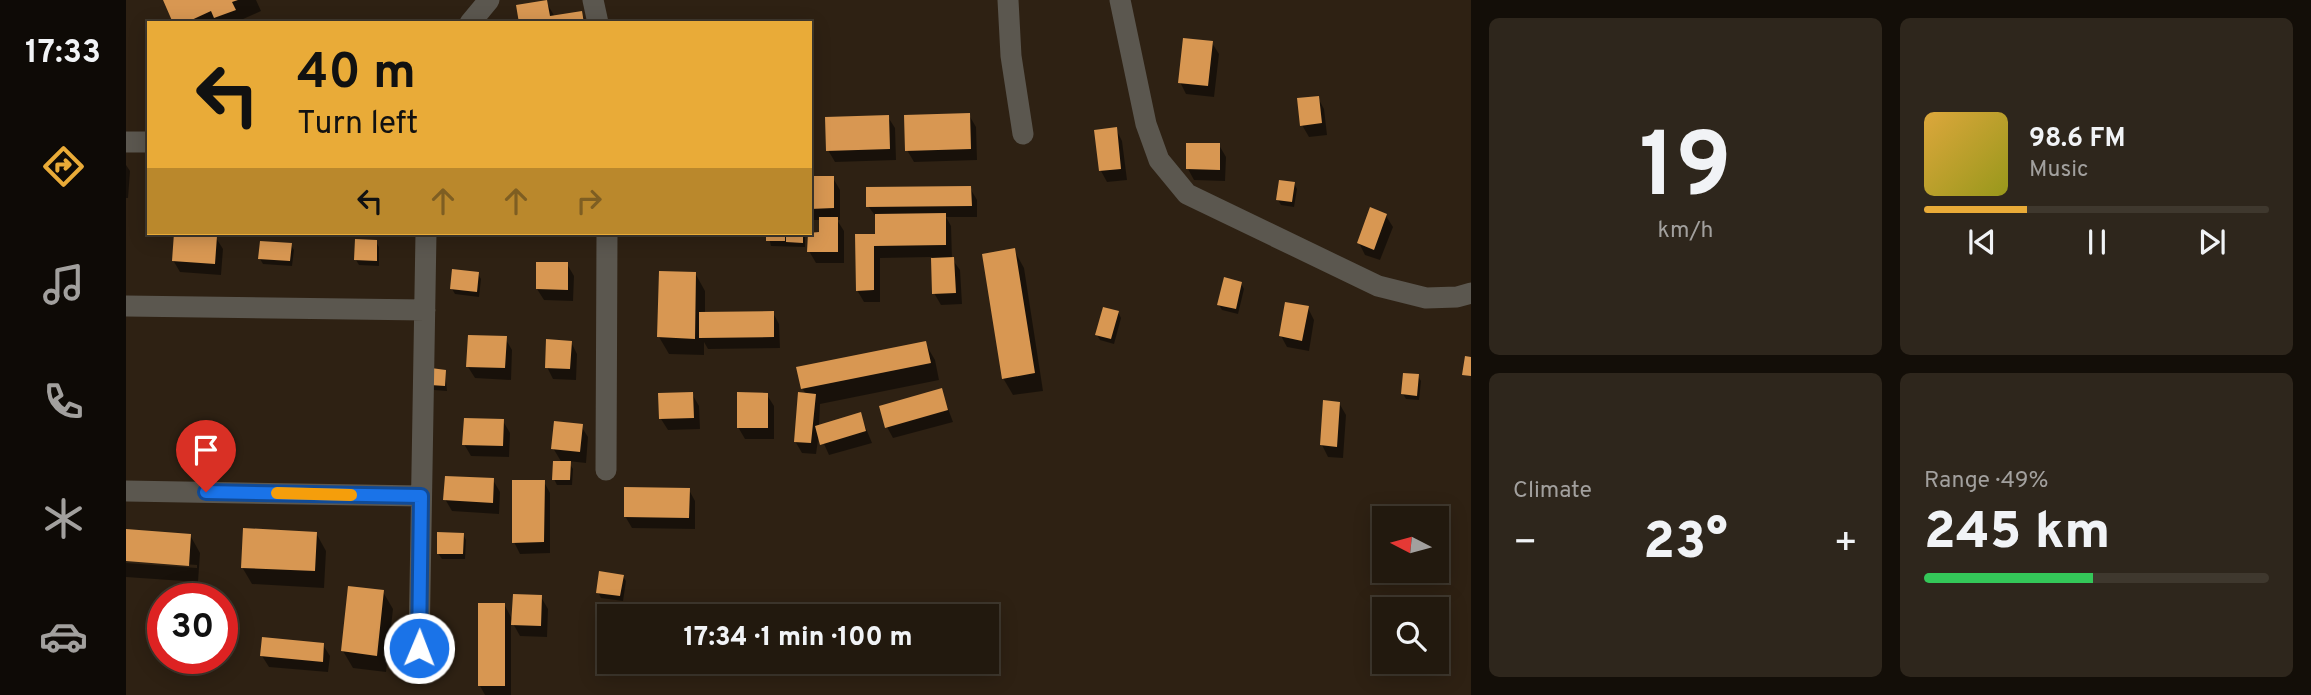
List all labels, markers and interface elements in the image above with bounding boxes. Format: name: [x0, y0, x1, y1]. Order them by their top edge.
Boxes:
text: 17:33: [25, 34, 101, 74]
text: 40 m: [297, 44, 416, 106]
icon: left: [182, 49, 273, 140]
text: Turn left: [297, 105, 418, 145]
text: 19: [1639, 114, 1732, 229]
text: 98.6 FM: [2029, 123, 2126, 156]
icon: directions: [39, 142, 88, 191]
text: Music: [2029, 156, 2089, 185]
icon: left: [351, 182, 389, 220]
icon: ahead: [424, 182, 462, 220]
icon: ahead: [497, 182, 535, 220]
icon: right: [570, 182, 608, 220]
text: km/h: [1658, 217, 1713, 246]
icon: previous: [1963, 223, 2001, 261]
icon: pause: [2078, 223, 2116, 261]
icon: next: [2193, 223, 2231, 261]
icon: music: [39, 260, 88, 309]
icon: phone: [39, 377, 88, 426]
pin: [176, 420, 236, 492]
icon: arrive: [187, 431, 225, 469]
text: Range · 49%: [1924, 467, 2048, 496]
text: Climate: [1513, 477, 1592, 506]
icon: climate: [39, 494, 88, 543]
text: 245 km: [1924, 501, 2110, 567]
north arrow: [1372, 506, 1449, 583]
map controls: [1372, 506, 1449, 674]
text: 23°: [1643, 511, 1728, 577]
text: −: [1513, 520, 1538, 569]
text: +: [1833, 520, 1858, 569]
speed limit sign: 30: [147, 583, 238, 674]
button: search: [1372, 597, 1449, 674]
position arrow: [382, 611, 456, 685]
icon: car: [39, 612, 88, 661]
text: 17:34 · 1 min · 100 m: [683, 622, 913, 655]

